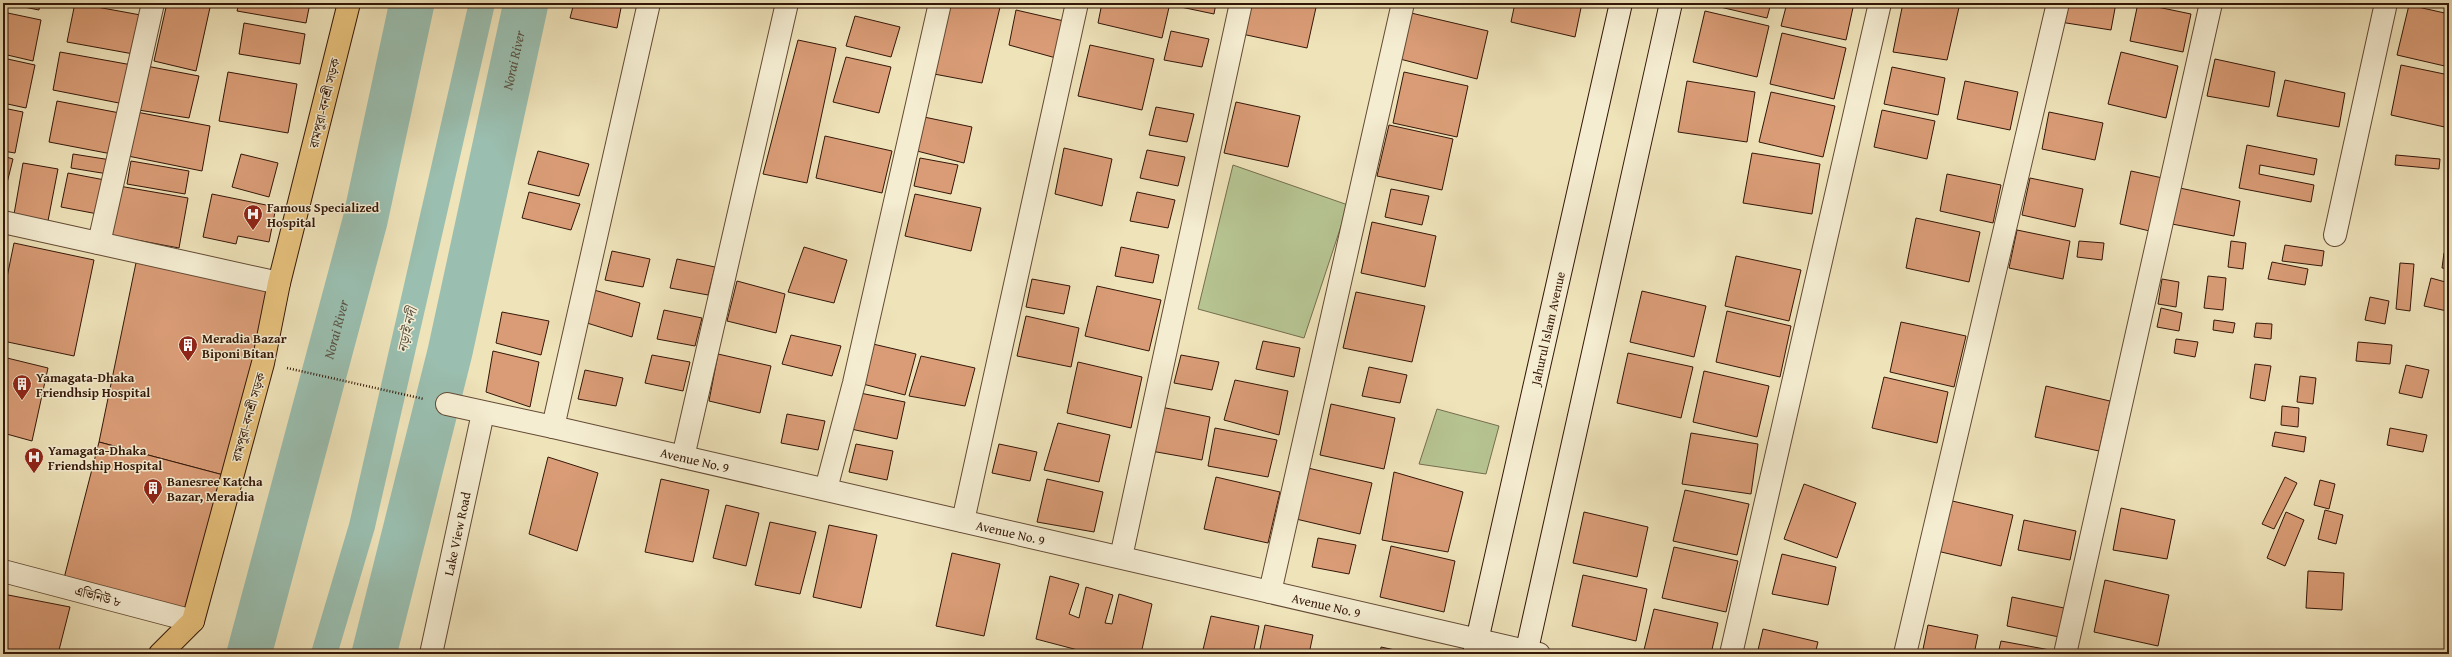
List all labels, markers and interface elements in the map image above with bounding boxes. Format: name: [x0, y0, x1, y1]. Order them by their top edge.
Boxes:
water label: Norai River: [497, 28, 530, 92]
street label: রামপুরা-বনশ্রী সড়ক: [304, 56, 345, 151]
place label: Famous Specialized Hospital: [267, 198, 380, 232]
hospital icon: Famous Specialized Hospital: [242, 203, 264, 231]
street label: Jahurul Islam Avenue: [1526, 270, 1570, 389]
water label: Norai River: [318, 297, 354, 361]
water label: নড়াই নদী: [392, 303, 422, 354]
place label: Meradia Bazar Biponi Bitan: [202, 329, 287, 363]
building icon: Meradia Bazar Biponi Bitan: [177, 334, 199, 362]
place label: Yamagata-Dhaka Friendhsip Hospital: [36, 368, 150, 402]
street label: রামপুরা-বনশ্রী সড়ক: [226, 370, 270, 465]
building icon: Yamagata-Dhaka Friendhsip Hospital: [11, 373, 33, 401]
place label: Yamagata-Dhaka Friendship Hospital: [48, 441, 162, 475]
street label: Avenue No. 9: [658, 443, 731, 477]
hospital icon: Yamagata-Dhaka Friendship Hospital: [23, 446, 45, 474]
place label: Banesree Katcha Bazar, Meradia: [167, 472, 263, 506]
building icon: Banesree Katcha Bazar, Meradia: [142, 477, 164, 505]
street label: Lake View Road: [439, 490, 476, 578]
street label: Avenue No. 9: [974, 516, 1047, 550]
street label: এভিনিউ ৮: [72, 581, 123, 612]
street label: Avenue No. 9: [1290, 588, 1363, 623]

